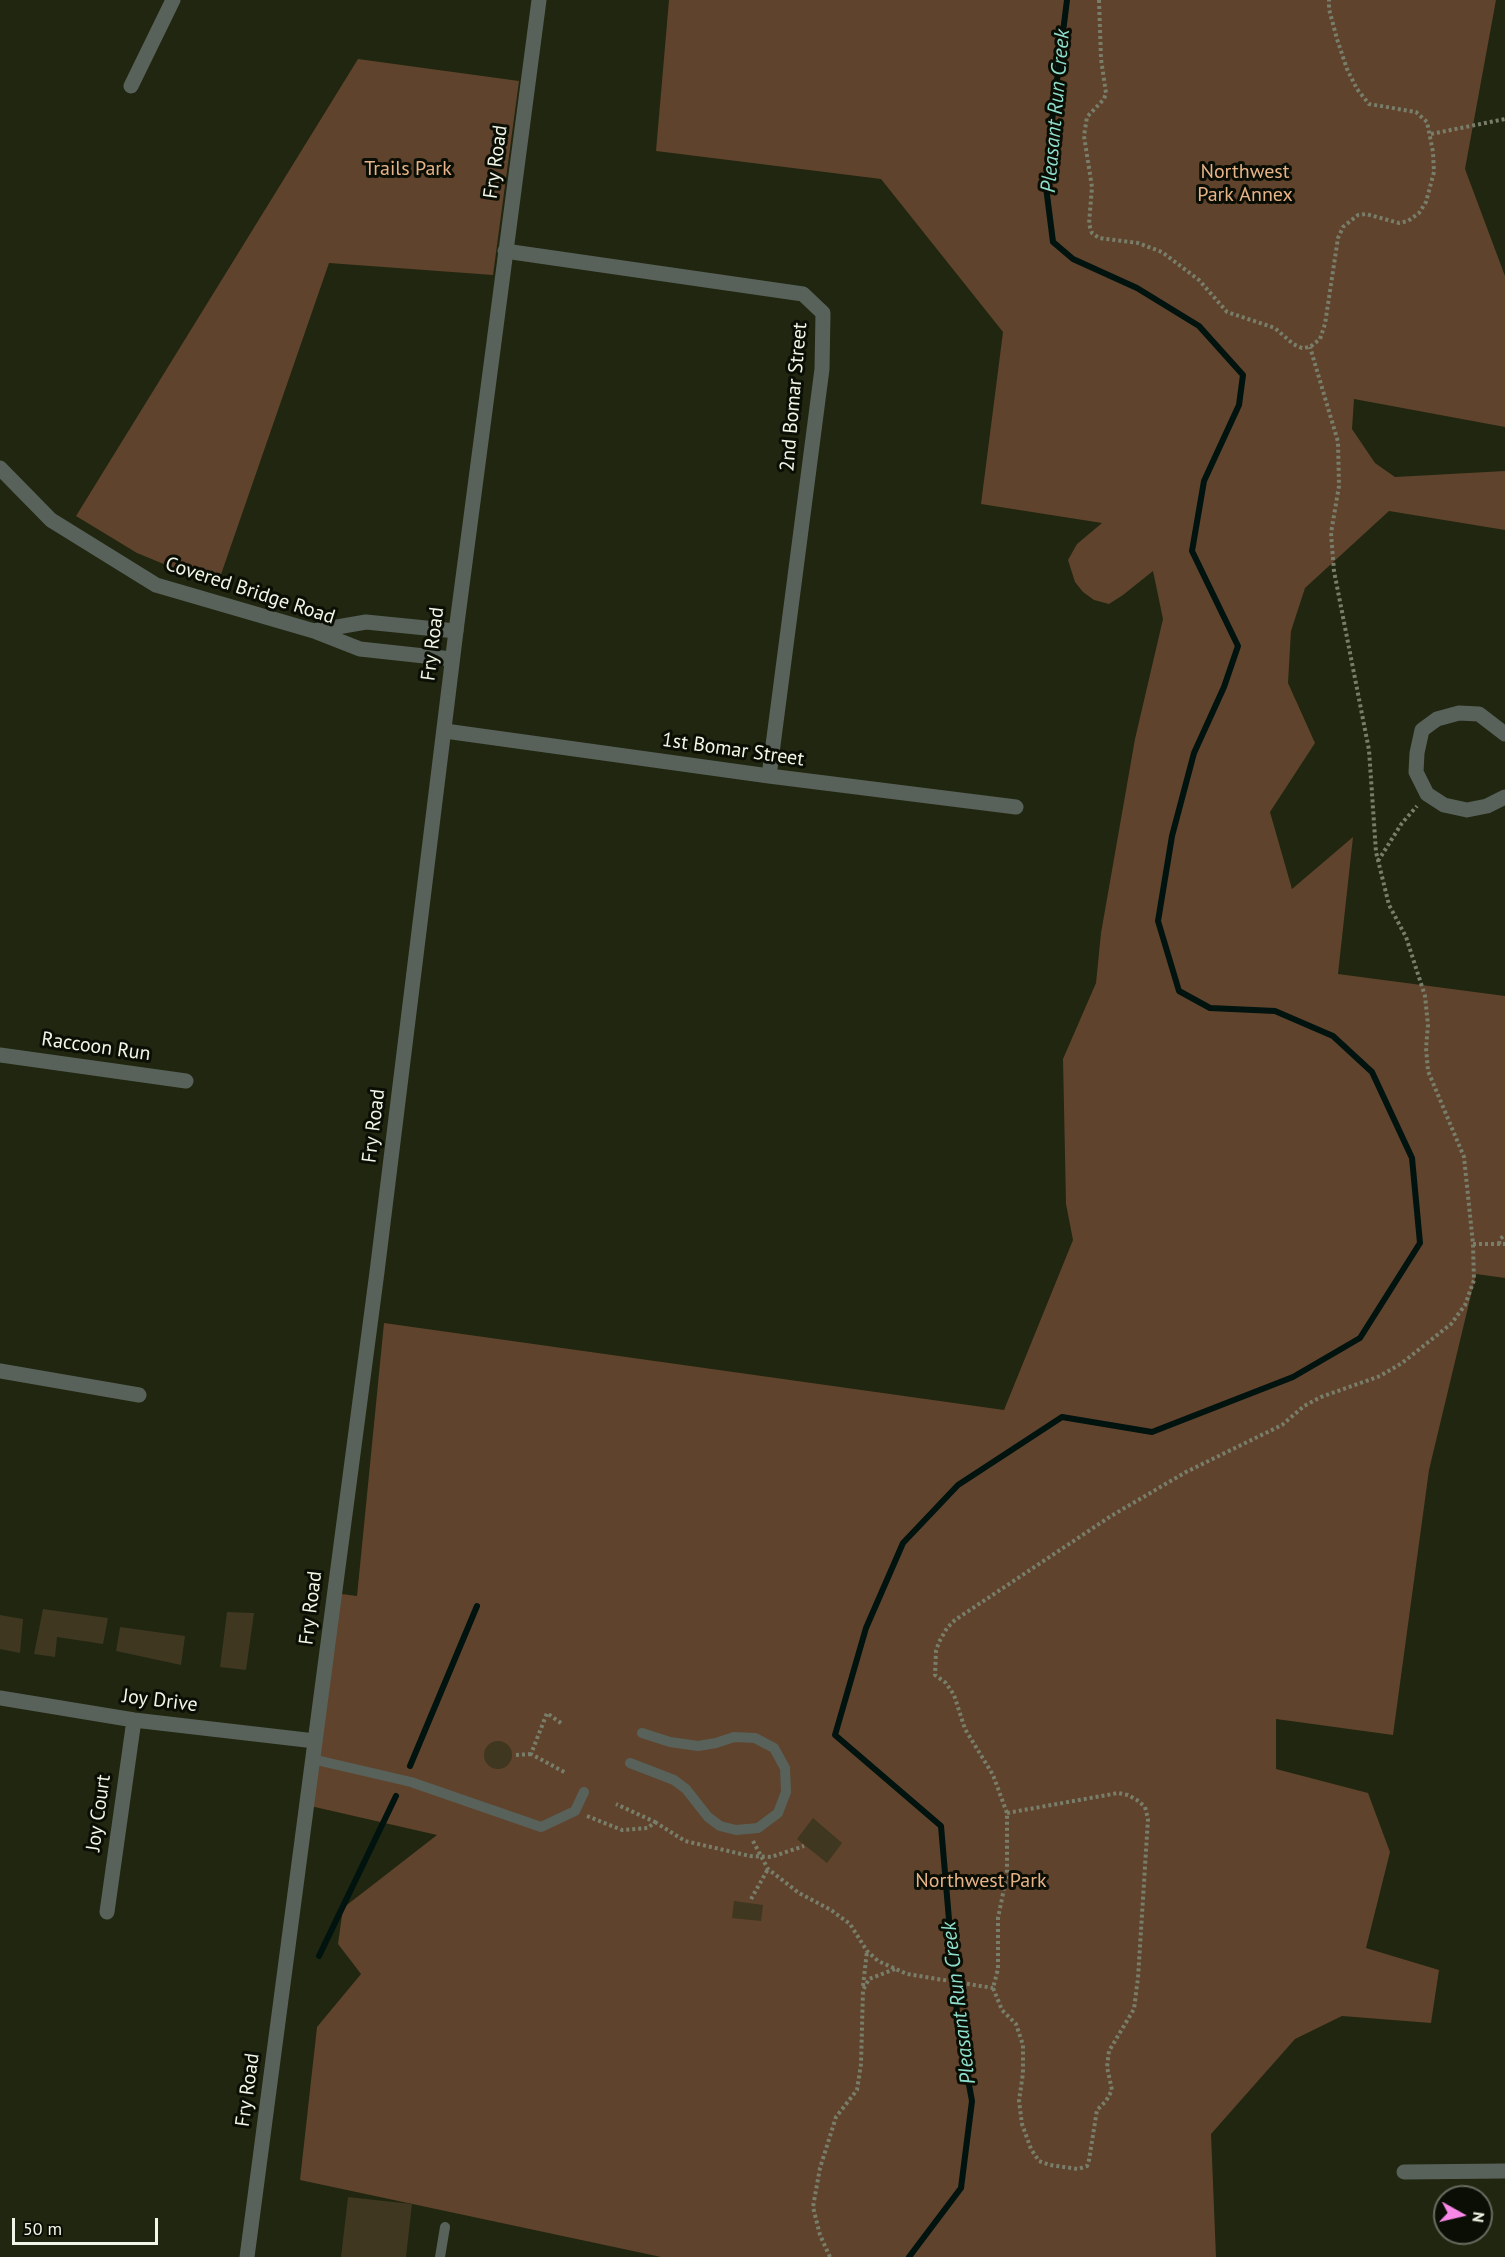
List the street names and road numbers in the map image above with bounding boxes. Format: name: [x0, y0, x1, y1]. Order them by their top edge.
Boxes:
street label: Fry Road: [479, 124, 513, 200]
street label: 2nd Bomar Street: [776, 321, 812, 473]
street label: Covered Bridge Road: [162, 552, 338, 630]
street label: Fry Road: [417, 606, 449, 682]
street label: 1st Bomar Street: [660, 728, 806, 772]
street label: Raccoon Run: [40, 1027, 152, 1067]
street label: Fry Road: [358, 1088, 390, 1164]
street label: Fry Road: [295, 1570, 327, 1646]
street label: Joy Drive: [121, 1684, 199, 1718]
street label: Joy Court: [82, 1773, 116, 1853]
street label: Fry Road: [231, 2052, 265, 2128]

